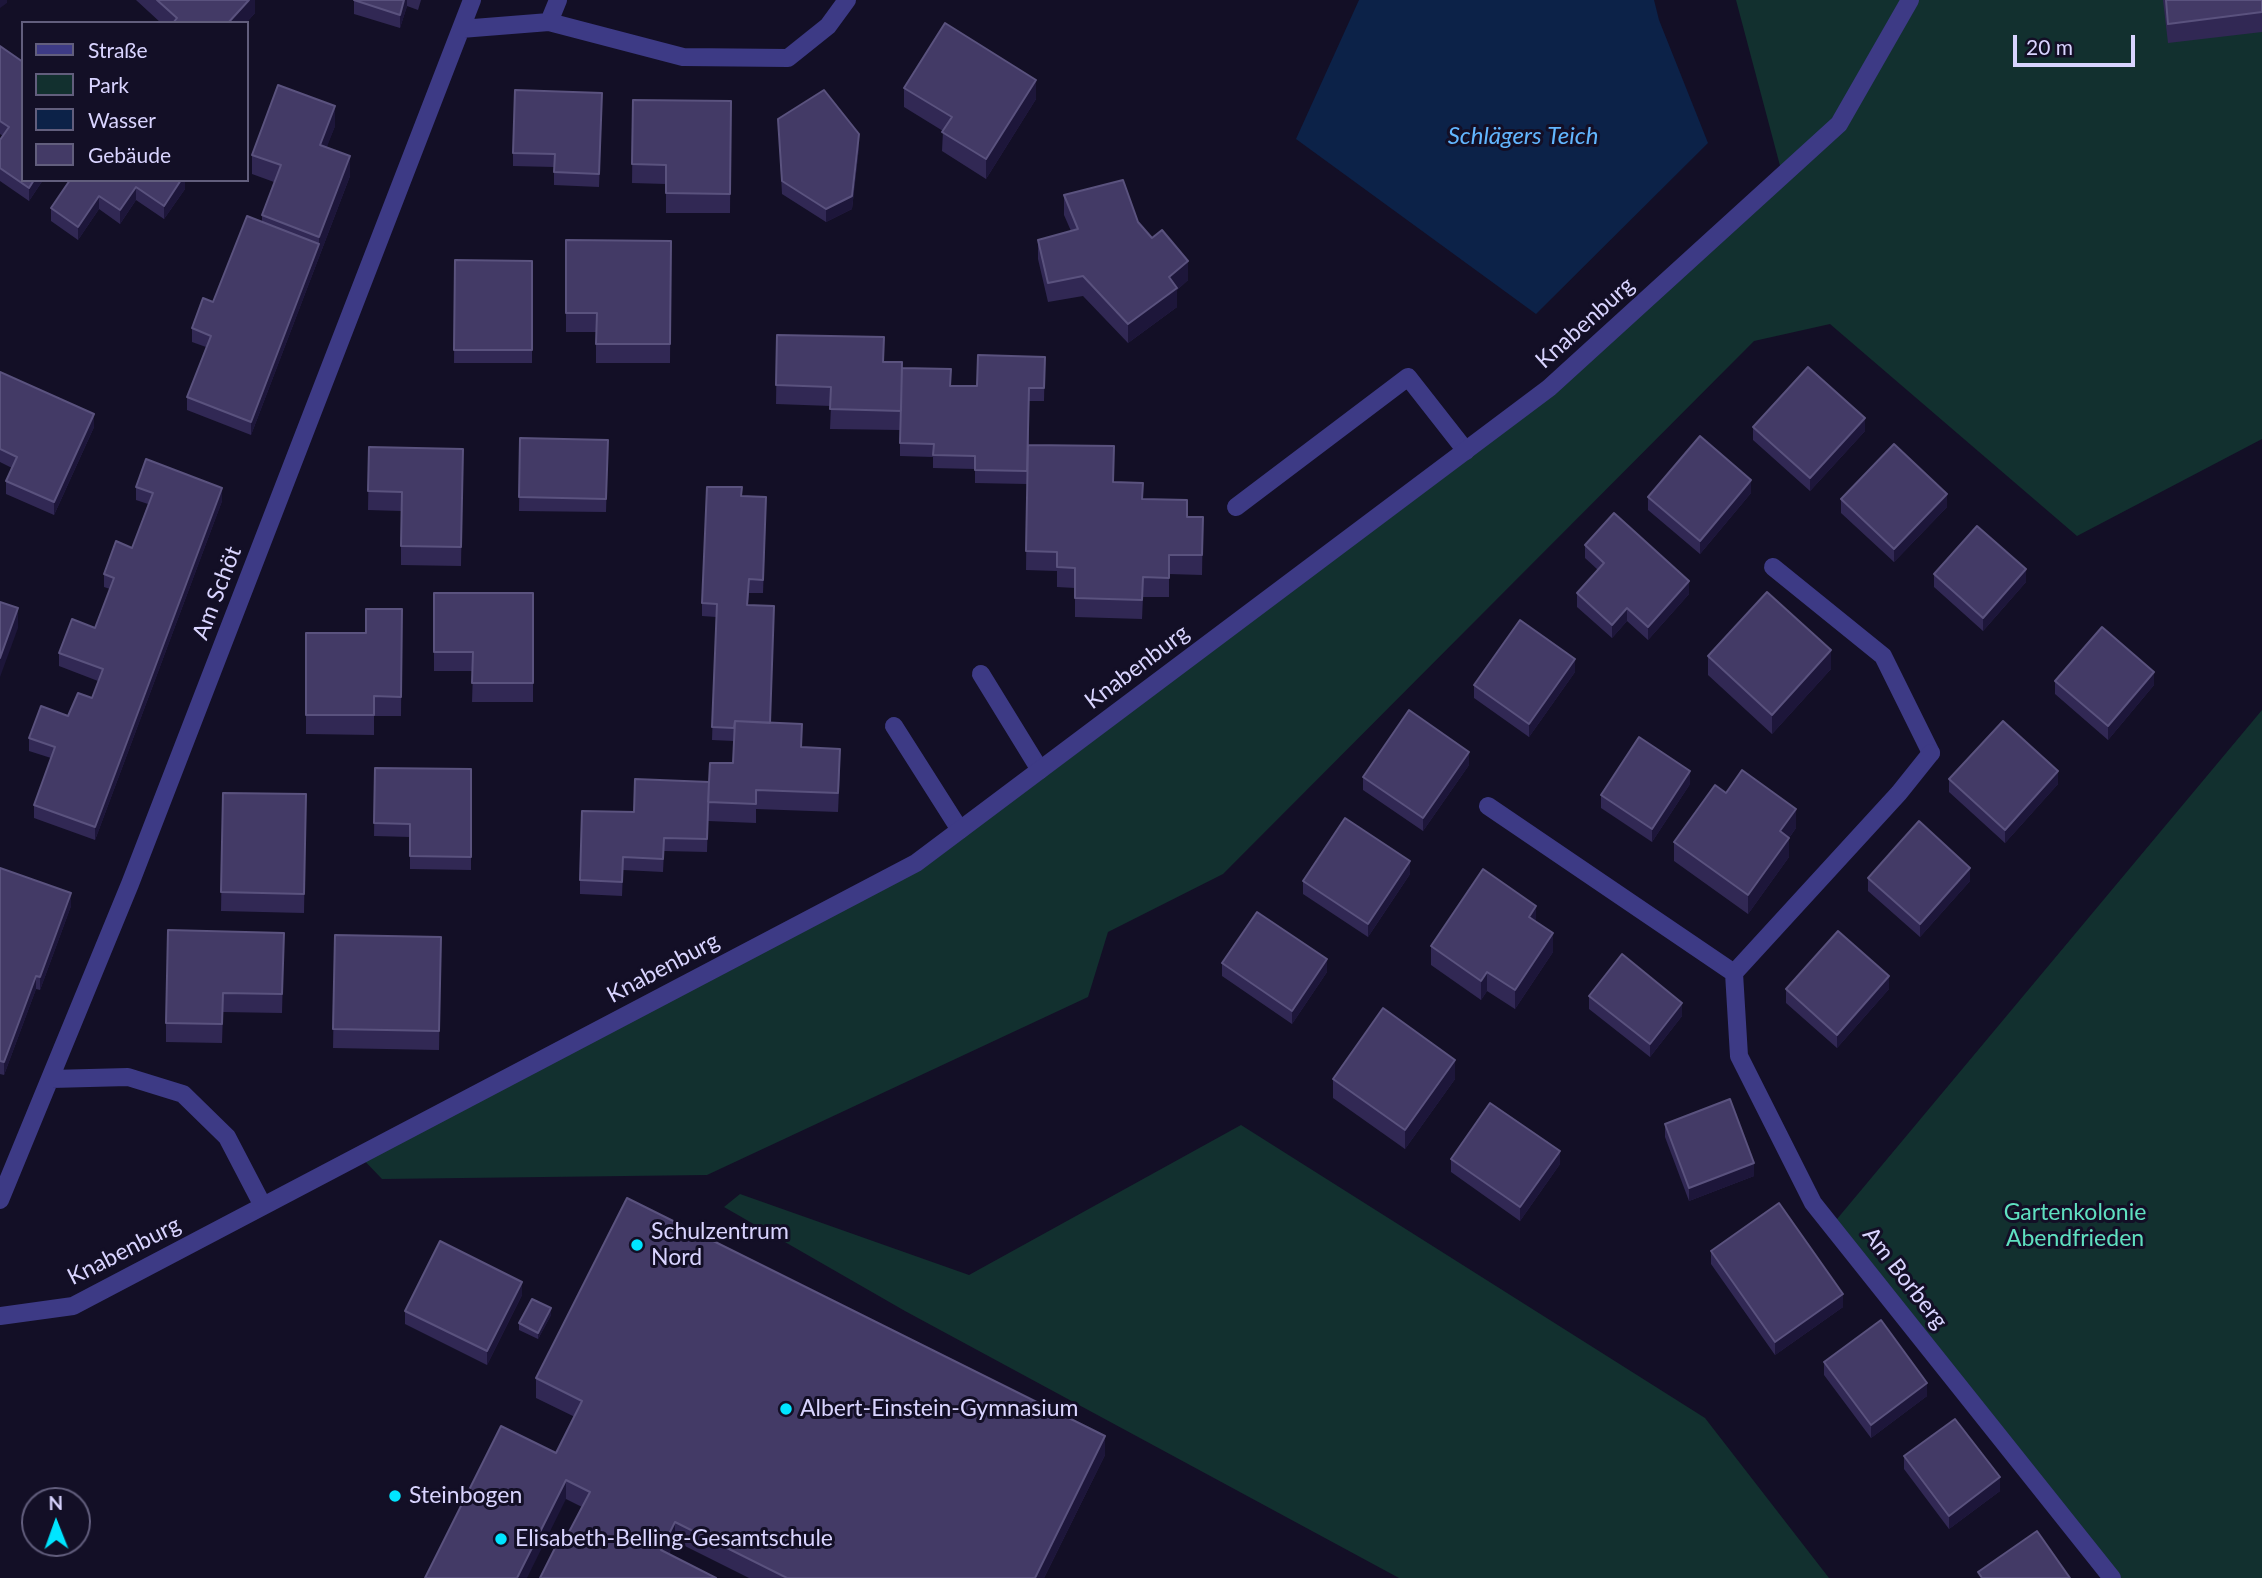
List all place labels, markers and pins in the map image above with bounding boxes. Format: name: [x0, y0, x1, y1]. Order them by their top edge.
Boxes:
place label: Schulzentrum Nord: [651, 1218, 789, 1272]
marker: Schulzentrum Nord: [629, 1237, 645, 1253]
place label: Albert-Einstein-Gymnasium: [800, 1395, 1079, 1423]
marker: Albert-Einstein-Gymnasium: [778, 1401, 794, 1417]
place label: Steinbogen: [409, 1482, 522, 1510]
marker: Steinbogen: [387, 1488, 403, 1504]
place label: Elisabeth-Belling-Gesamtschule: [515, 1525, 833, 1553]
marker: Elisabeth-Belling-Gesamtschule: [493, 1531, 509, 1547]

